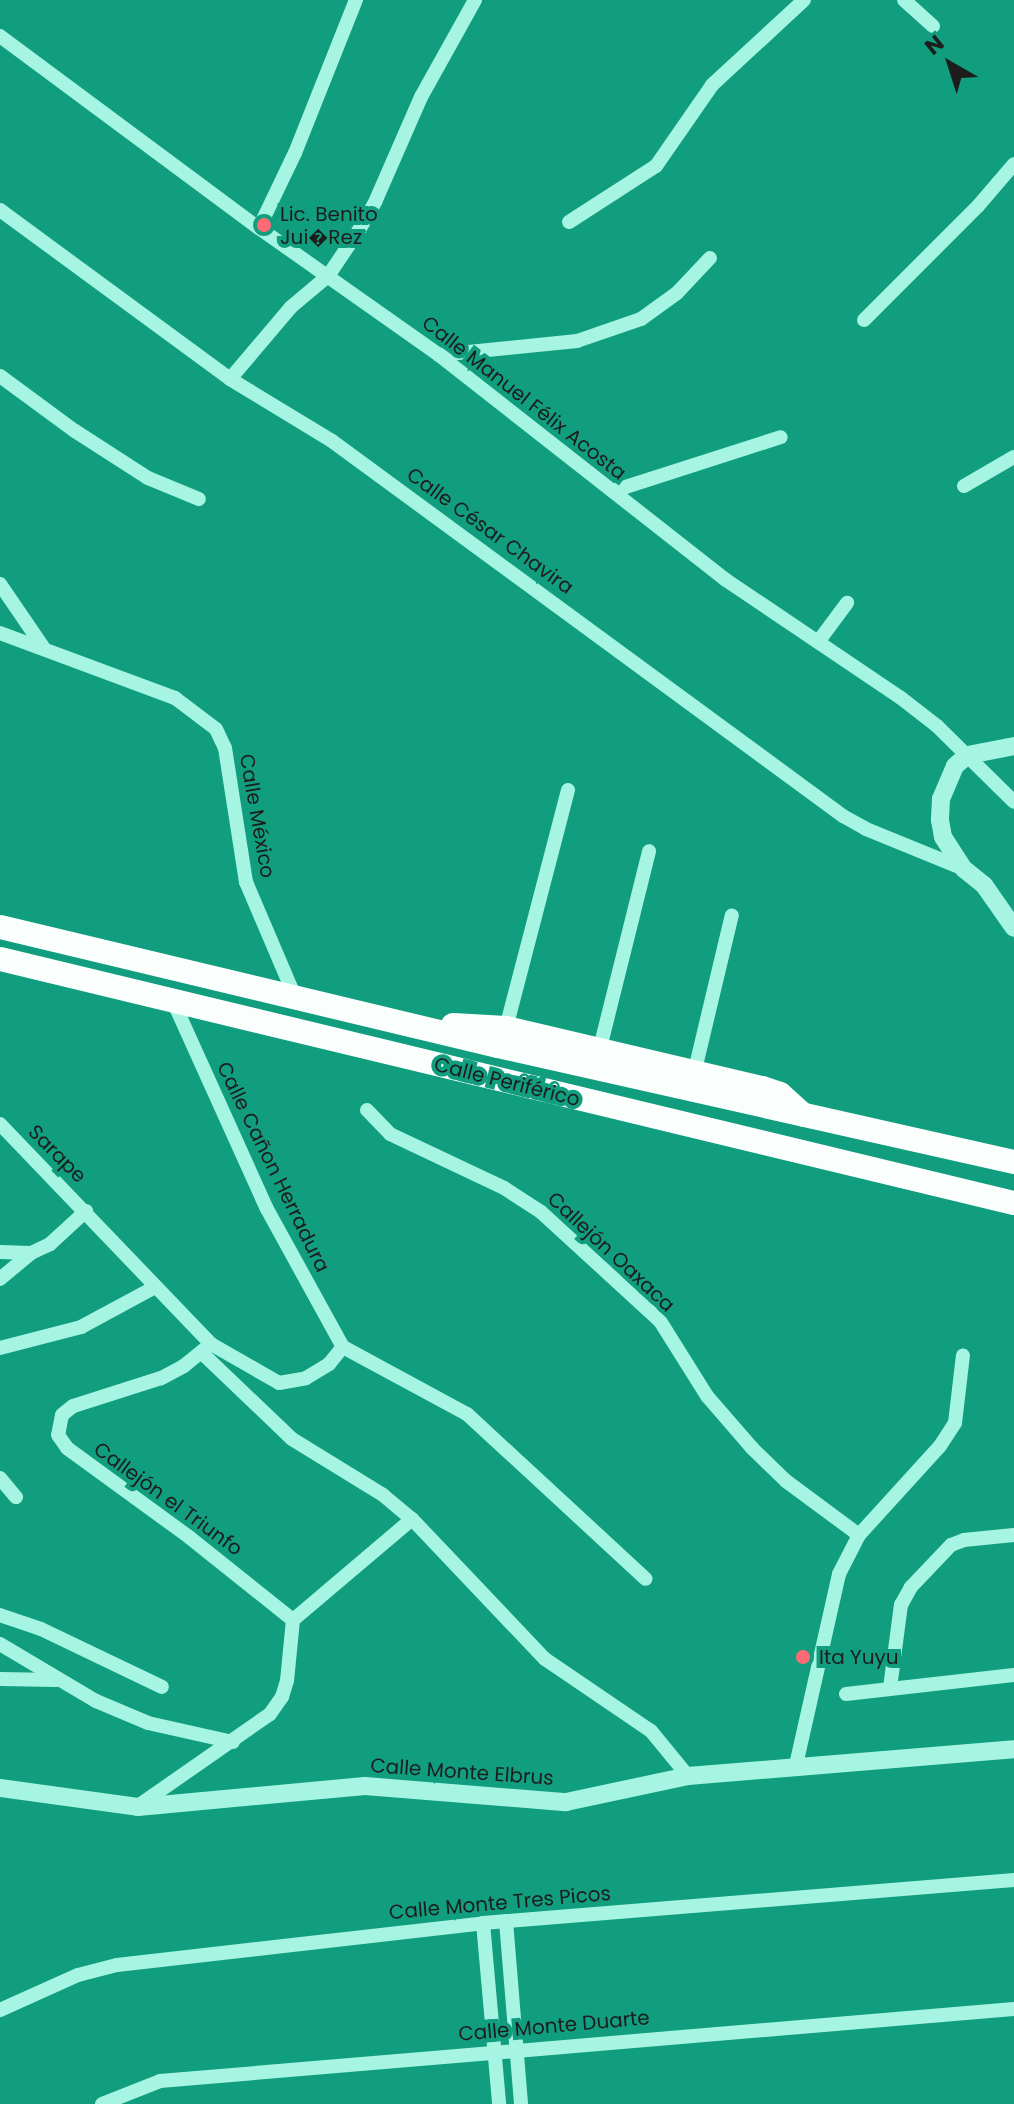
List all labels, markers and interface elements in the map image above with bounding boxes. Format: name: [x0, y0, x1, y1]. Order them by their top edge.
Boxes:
north arrow: [910, 24, 990, 104]
text: N: [918, 28, 951, 62]
place label: Lic. Benito Jui�Rez: [280, 202, 378, 249]
marker: Lic. Benito Jui�Rez: [255, 216, 273, 234]
street label: Calle Manuel Félix Acosta: [417, 311, 631, 485]
street label: Calle César Chavira: [402, 463, 578, 599]
street label: Calle México: [234, 752, 280, 880]
street label: Calle Periférico: [432, 1052, 582, 1112]
street label: Calle Cañon Herradura: [212, 1058, 334, 1276]
street label: Sarape: [23, 1120, 91, 1188]
street label: Callejón Oaxaca: [542, 1187, 680, 1317]
street label: Callejón el Triunfo: [89, 1437, 247, 1561]
place label: Ita Yuyu: [819, 1645, 899, 1669]
marker: Ita Yuyu: [794, 1648, 812, 1666]
street label: Calle Monte Elbrus: [369, 1754, 555, 1790]
street label: Calle Monte Tres Picos: [388, 1881, 612, 1925]
street label: Calle Monte Duarte: [457, 2006, 651, 2046]

